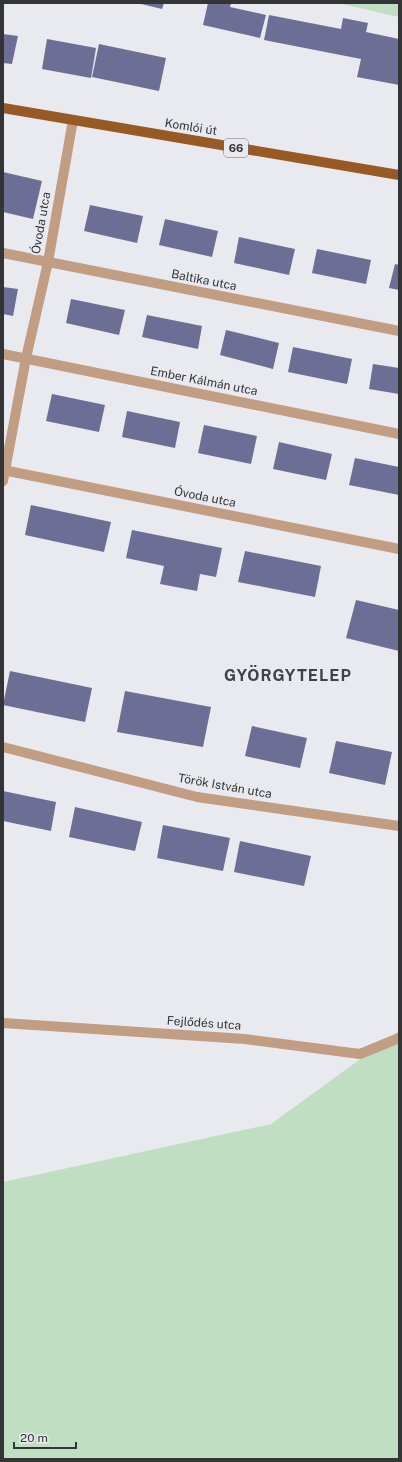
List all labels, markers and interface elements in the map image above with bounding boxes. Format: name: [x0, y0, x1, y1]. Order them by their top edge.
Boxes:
street label: Komlói út: [164, 116, 218, 138]
road number: 66: [224, 139, 248, 157]
street label: Óvoda utca: [29, 191, 53, 255]
street label: Baltika utca: [170, 267, 238, 293]
street label: Ember Kálmán utca: [149, 364, 259, 398]
street label: Óvoda utca: [173, 484, 237, 510]
district label: GYÖRGYTELEP: [224, 664, 352, 685]
street label: Török István utca: [177, 771, 273, 801]
street label: Fejlődés utca: [166, 1013, 242, 1033]
scale bar: [14, 1424, 76, 1450]
text: 20 m: [20, 1431, 48, 1445]

